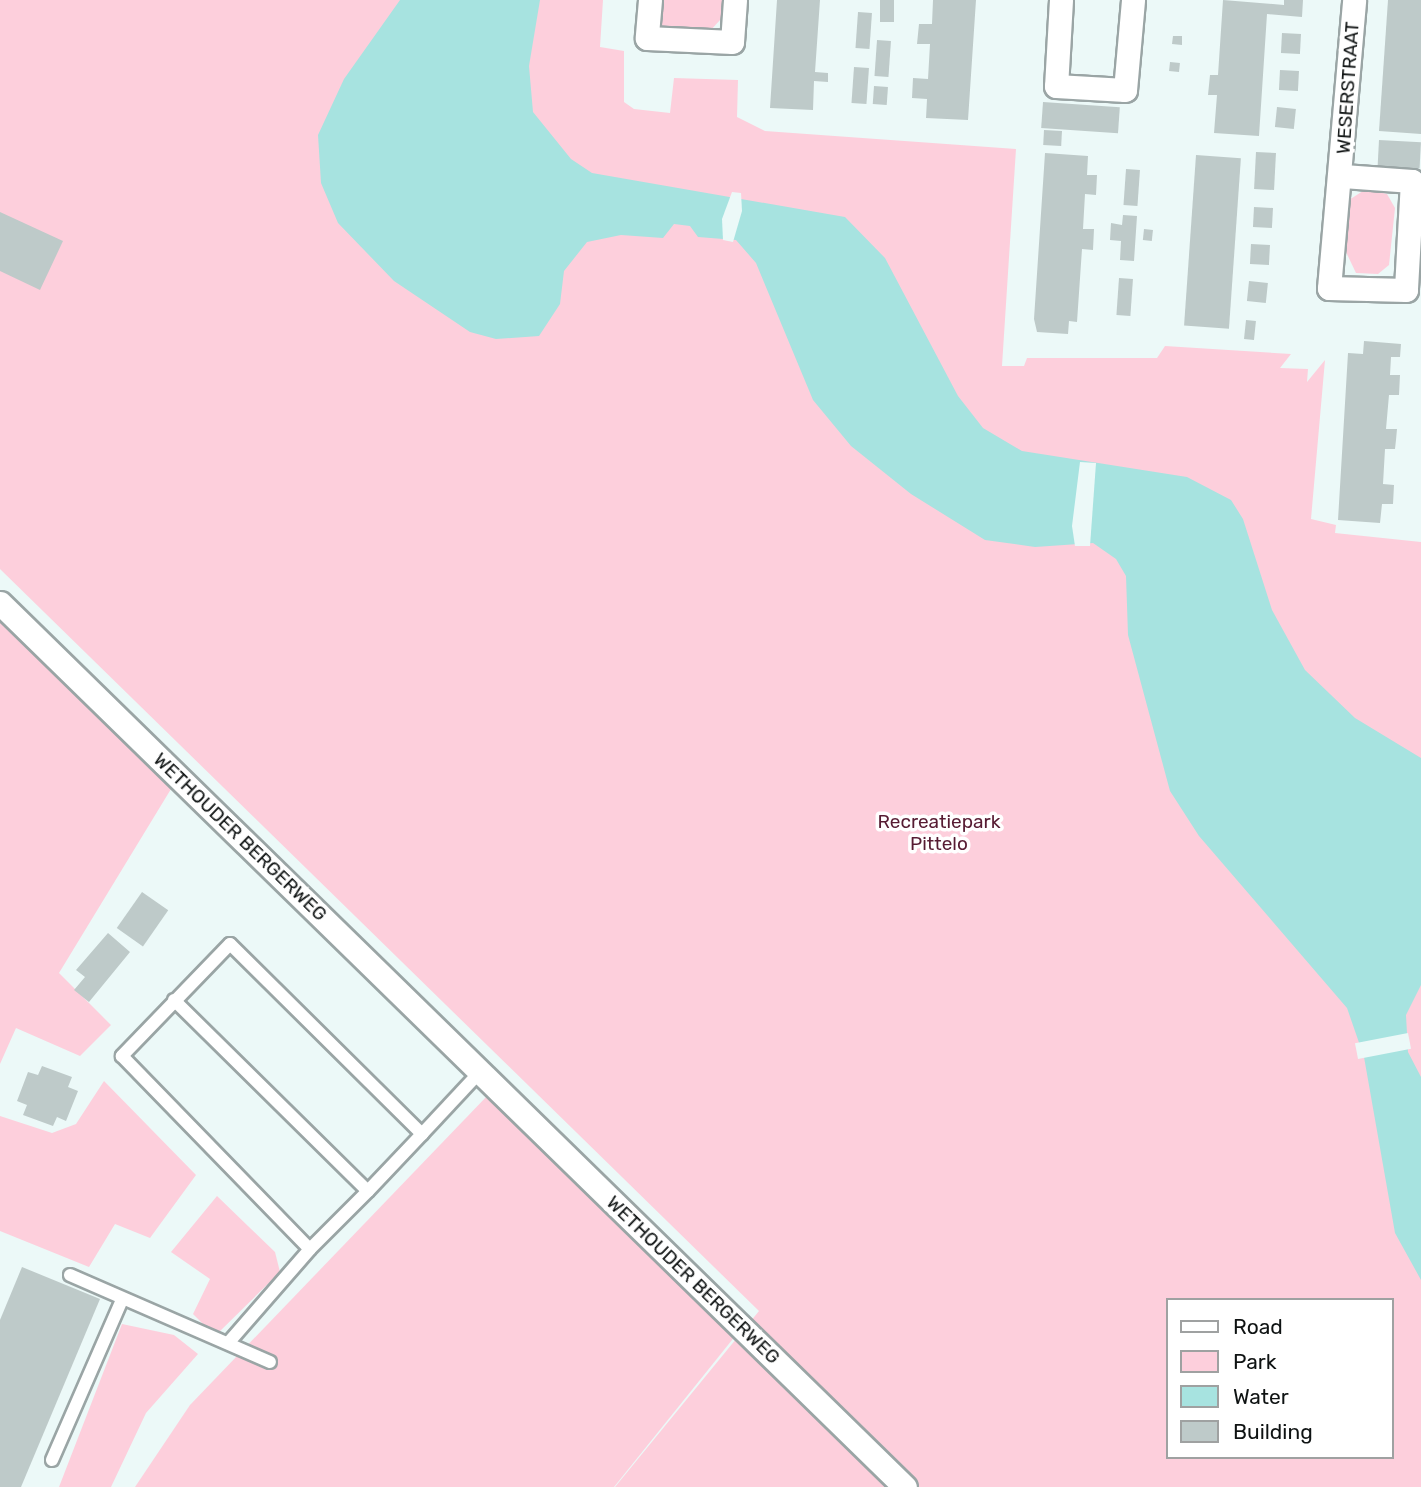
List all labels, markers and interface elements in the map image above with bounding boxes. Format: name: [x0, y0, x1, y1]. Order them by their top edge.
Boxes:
street label: WESERSTRAAT: [1332, 21, 1364, 155]
street label: WETHOUDER BERGERWEG: [149, 748, 331, 926]
park label: Recreatiepark Pittelo: [877, 811, 1001, 855]
street label: WETHOUDER BERGERWEG: [602, 1191, 784, 1369]
legend: [1166, 1298, 1393, 1459]
text: Road: [1233, 1314, 1283, 1339]
text: Park: [1233, 1349, 1277, 1374]
text: Water: [1233, 1384, 1289, 1409]
text: Building: [1233, 1419, 1313, 1444]

